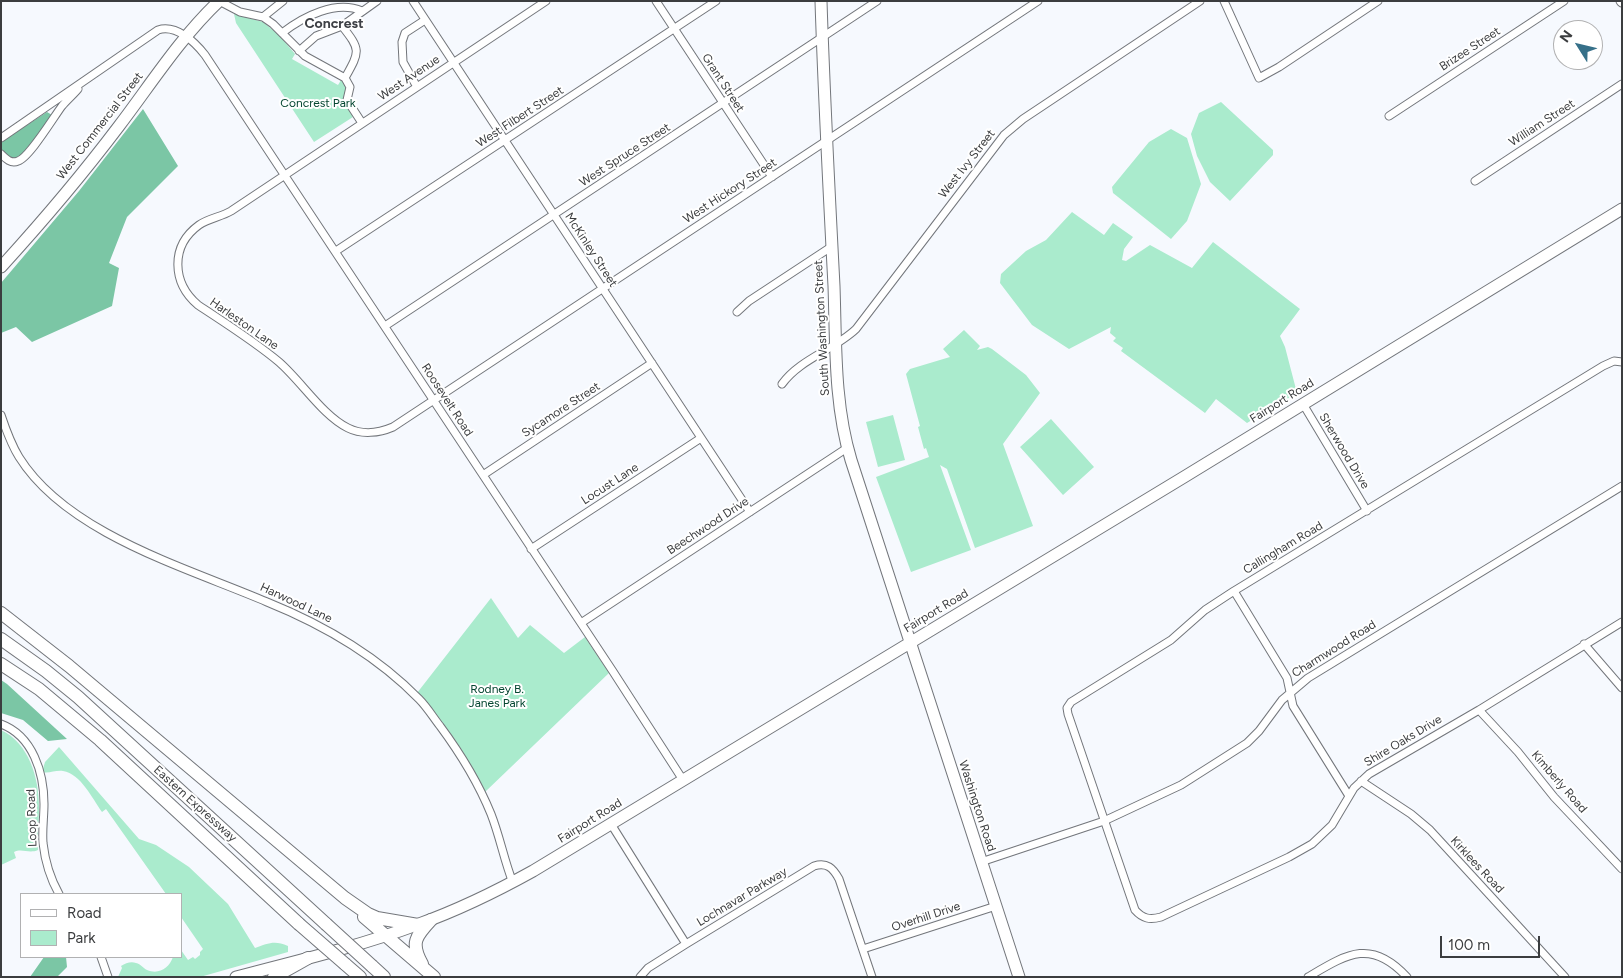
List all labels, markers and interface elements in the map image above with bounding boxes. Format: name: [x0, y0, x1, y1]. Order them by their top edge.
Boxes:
district label: Concrest: [304, 16, 364, 32]
north arrow: [1553, 20, 1603, 70]
street label: Brizee Street: [1437, 24, 1503, 74]
text: N: [1556, 27, 1576, 46]
street label: Grant Street: [699, 51, 747, 115]
street label: West Avenue: [375, 52, 443, 104]
street label: West Commercial Street: [54, 70, 146, 182]
street label: West Filbert Street: [474, 83, 566, 151]
park label: Concrest Park: [280, 96, 356, 110]
street label: William Street: [1507, 96, 1577, 150]
street label: West Spruce Street: [577, 120, 673, 190]
street label: West Ivy Street: [936, 127, 998, 201]
street label: West Hickory Street: [681, 155, 779, 227]
street label: McKinley Street: [562, 210, 620, 290]
street label: South Washington Street: [811, 260, 833, 396]
street label: Harleston Lane: [207, 295, 281, 353]
street label: Roosevelt Road: [418, 361, 476, 439]
street label: Fairport Road: [1247, 376, 1317, 426]
street label: Sycamore Street: [519, 379, 603, 441]
street label: Sherwood Drive: [1316, 411, 1372, 491]
street label: Locust Lane: [579, 460, 641, 508]
street label: Beechwood Drive: [664, 494, 752, 558]
street label: Callingham Road: [1241, 519, 1325, 577]
street label: Harwood Lane: [258, 580, 334, 626]
street label: Fairport Road: [901, 586, 971, 636]
street label: Charmwood Road: [1289, 617, 1379, 681]
park label: Rodney B. Janes Park: [469, 682, 525, 710]
street label: Shire Oaks Drive: [1362, 712, 1444, 770]
street label: Kimberly Road: [1528, 748, 1590, 816]
street label: Washington Road: [956, 759, 998, 853]
street label: Eastern Expressway: [150, 763, 240, 845]
street label: Loop Road: [24, 789, 40, 847]
street label: Fairport Road: [555, 796, 625, 846]
street label: Kirklees Road: [1447, 834, 1507, 896]
street label: Lochnavar Parkway: [694, 864, 790, 930]
legend: [20, 893, 182, 958]
street label: Overhill Drive: [890, 899, 962, 935]
text: Road: [67, 904, 102, 922]
scale bar: [1443, 926, 1543, 958]
text: Park: [67, 929, 96, 947]
text: 100 m: [1448, 936, 1490, 954]

